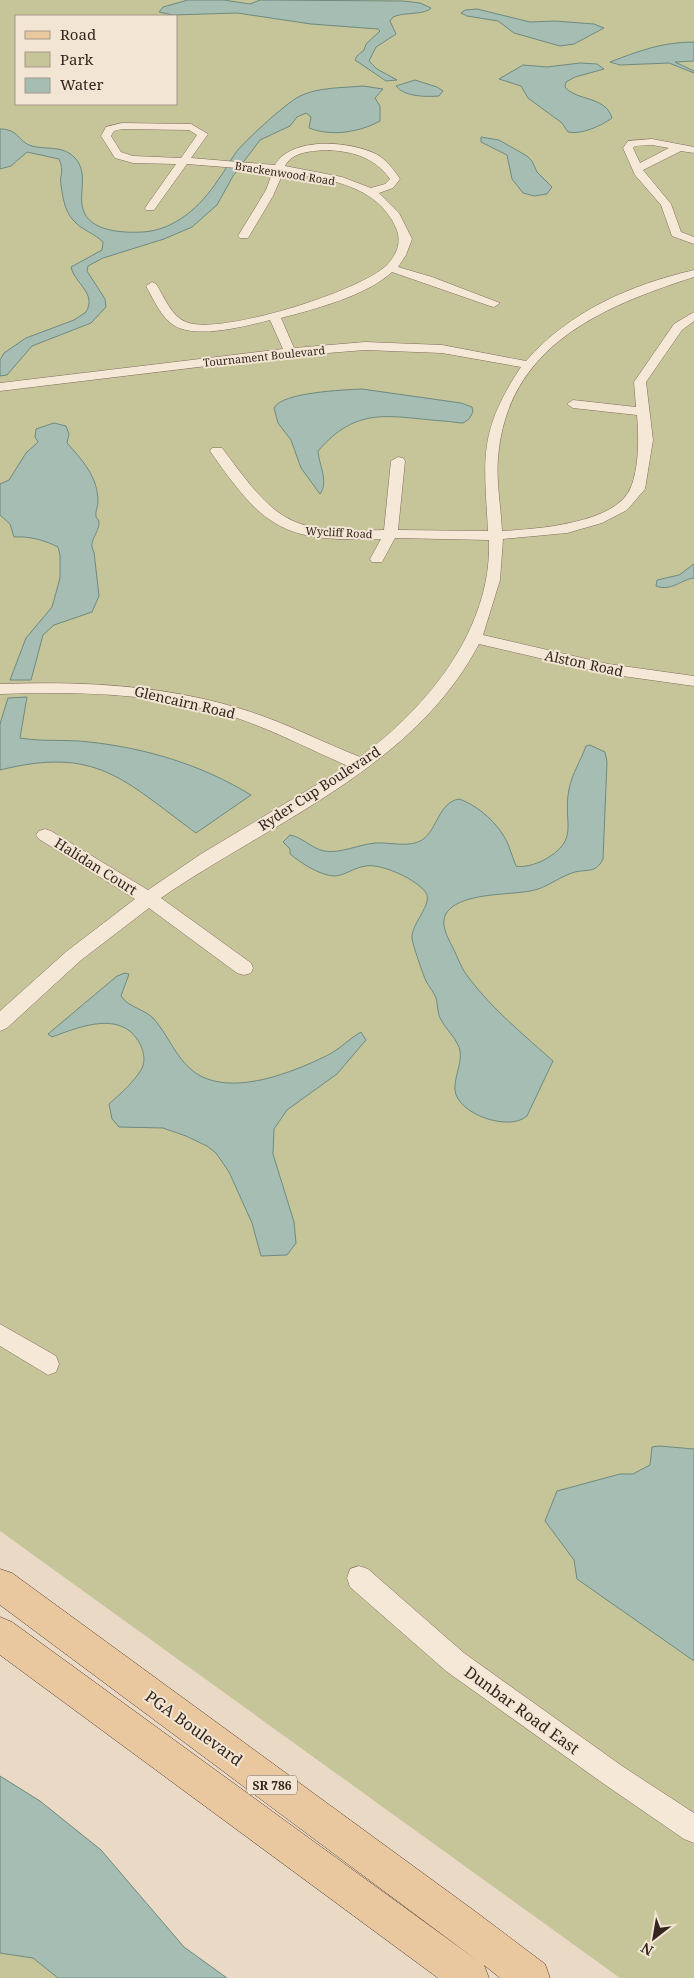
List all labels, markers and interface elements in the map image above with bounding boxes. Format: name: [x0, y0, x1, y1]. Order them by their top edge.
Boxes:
legend: [15, 15, 178, 105]
text: Road: [60, 24, 96, 44]
text: Park: [60, 49, 94, 69]
text: Water: [60, 74, 103, 94]
street label: Brackenwood Road: [234, 158, 336, 188]
street label: Tournament Boulevard: [202, 342, 326, 370]
street label: Wycliff Road: [305, 523, 373, 541]
street label: Alston Road: [543, 645, 625, 681]
street label: Glencairn Road: [133, 681, 238, 723]
street label: Ryder Cup Boulevard: [254, 741, 384, 835]
street label: Halidan Court: [51, 833, 141, 899]
street label: Dunbar Road East: [460, 1661, 584, 1759]
street label: PGA Boulevard: [141, 1685, 247, 1771]
road number: SR 786: [247, 1776, 297, 1794]
north arrow: [629, 1913, 679, 1963]
text: N: [637, 1939, 657, 1961]

